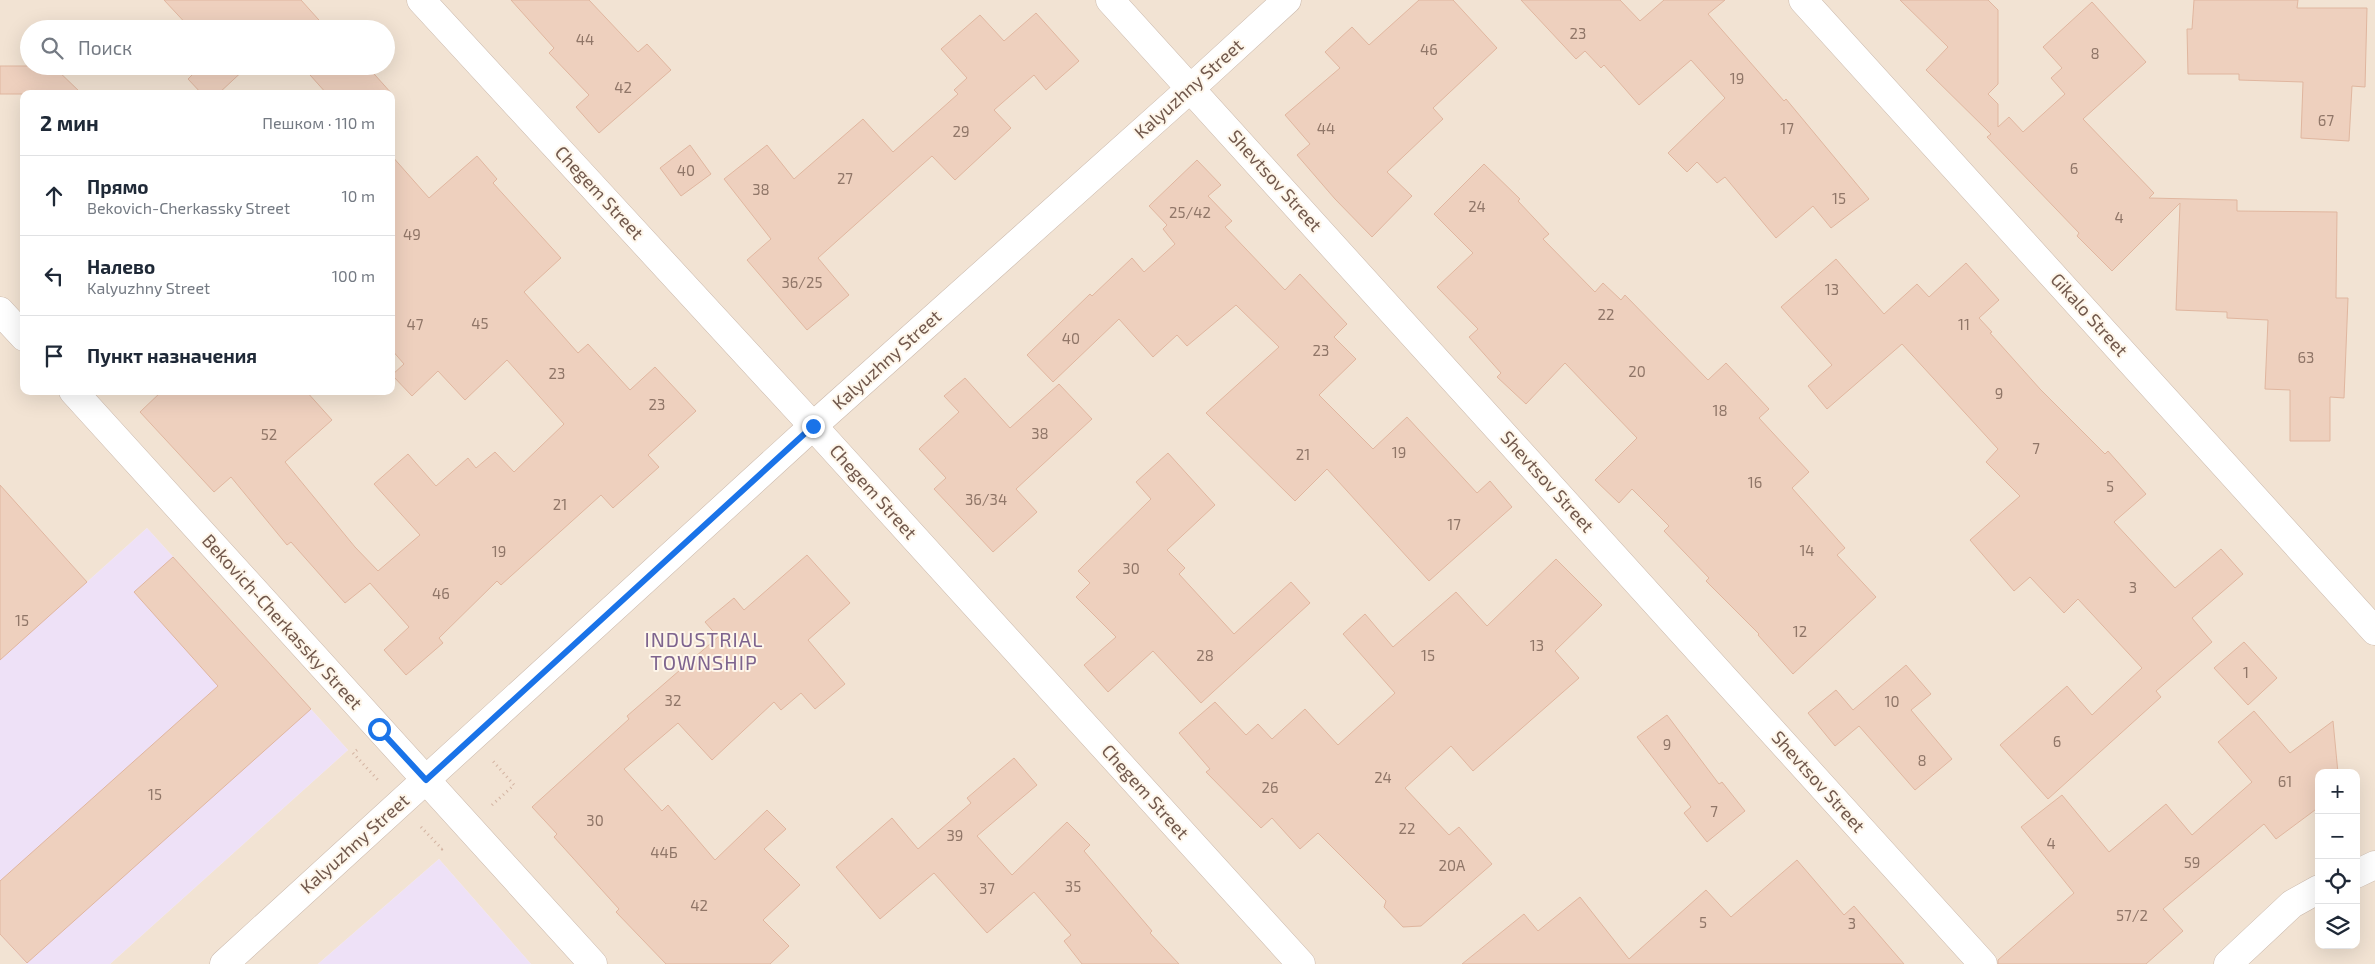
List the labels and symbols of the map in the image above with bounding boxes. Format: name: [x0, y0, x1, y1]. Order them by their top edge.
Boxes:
house number: 23: [1570, 24, 1586, 42]
house number: 44: [576, 30, 594, 48]
street label: Kalyuzhny Street: [1130, 34, 1247, 143]
house number: 46: [1420, 40, 1438, 58]
house number: 8: [2090, 44, 2100, 62]
house number: 19: [1730, 69, 1744, 87]
house number: 42: [614, 78, 632, 96]
house number: 67: [2318, 111, 2334, 129]
house number: 44: [1317, 119, 1335, 137]
house number: 17: [1780, 119, 1794, 137]
house number: 29: [952, 122, 970, 140]
street label: Shevtsov Street: [1224, 125, 1327, 236]
street label: Chegem Street: [551, 141, 649, 244]
house number: 6: [2070, 159, 2078, 177]
house number: 40: [677, 161, 695, 179]
house number: 27: [837, 169, 853, 187]
house number: 38: [752, 180, 770, 198]
house number: 15: [1832, 189, 1846, 207]
house number: 24: [1468, 197, 1486, 215]
house number: 25/42: [1169, 203, 1211, 221]
house number: 4: [2114, 208, 2124, 226]
house number: 49: [403, 225, 421, 243]
street label: Gikalo Street: [2047, 268, 2133, 361]
house number: 36/25: [781, 273, 823, 291]
house number: 13: [1825, 280, 1839, 298]
street label: Kalyuzhny Street: [828, 305, 945, 414]
house number: 22: [1598, 305, 1614, 323]
house number: 45: [471, 314, 489, 332]
house number: 47: [407, 315, 424, 333]
house number: 11: [1958, 315, 1970, 333]
house number: 40: [1062, 329, 1080, 347]
house number: 23: [1313, 341, 1329, 359]
house number: 63: [2298, 348, 2314, 366]
house number: 20: [1628, 362, 1646, 380]
house number: 23: [549, 364, 565, 382]
house number: 9: [1995, 384, 2003, 402]
house number: 23: [649, 395, 665, 413]
house number: 18: [1712, 401, 1728, 419]
route end: [802, 415, 825, 438]
house number: 38: [1031, 424, 1049, 442]
house number: 52: [261, 425, 277, 443]
street label: Shevtsov Street: [1496, 426, 1599, 537]
street label: Chegem Street: [825, 439, 922, 543]
house number: 7: [2032, 439, 2040, 457]
house number: 19: [1392, 443, 1406, 461]
house number: 21: [1296, 445, 1310, 463]
house number: 16: [1748, 473, 1762, 491]
house number: 5: [2106, 477, 2114, 495]
house number: 36/34: [965, 490, 1007, 508]
house number: 21: [553, 495, 567, 513]
house number: 17: [1447, 515, 1461, 533]
street label: Bekovich-Cherkassky Street: [198, 529, 367, 714]
house number: 14: [1799, 541, 1815, 559]
house number: 19: [492, 542, 506, 560]
house number: 30: [1122, 559, 1140, 577]
house number: 3: [2129, 578, 2137, 596]
house number: 46: [432, 584, 450, 602]
house number: 15: [15, 611, 29, 629]
house number: 12: [1793, 622, 1807, 640]
district label: INDUSTRIAL TOWNSHIP: [644, 627, 764, 674]
house number: 13: [1530, 636, 1544, 654]
house number: 28: [1196, 646, 1214, 664]
house number: 15: [1421, 646, 1435, 664]
house number: 1: [2243, 663, 2249, 681]
house number: 32: [665, 691, 681, 709]
house number: 10: [1884, 692, 1900, 710]
route start: [368, 718, 391, 741]
street label: Shevtsov Street: [1767, 726, 1870, 837]
house number: 6: [2053, 732, 2061, 750]
house number: 9: [1663, 735, 1671, 753]
street label: Chegem Street: [1097, 739, 1194, 843]
house number: 8: [1917, 751, 1927, 769]
house number: 24: [1374, 768, 1392, 786]
house number: 61: [2278, 772, 2292, 790]
house number: 26: [1261, 778, 1279, 796]
house number: 15: [148, 785, 162, 803]
street label: Kalyuzhny Street: [296, 789, 413, 898]
house number: 7: [1710, 802, 1718, 820]
house number: 30: [586, 811, 604, 829]
house number: 22: [1399, 819, 1415, 837]
house number: 39: [947, 826, 963, 844]
house number: 4: [2046, 834, 2056, 852]
house number: 44Б: [650, 843, 678, 861]
house number: 59: [2184, 853, 2200, 871]
house number: 20А: [1439, 856, 1466, 874]
house number: 35: [1065, 877, 1081, 895]
house number: 37: [979, 879, 995, 897]
house number: 42: [690, 896, 708, 914]
house number: 57/2: [2116, 906, 2148, 924]
house number: 5: [1699, 913, 1707, 931]
house number: 3: [1848, 914, 1856, 932]

